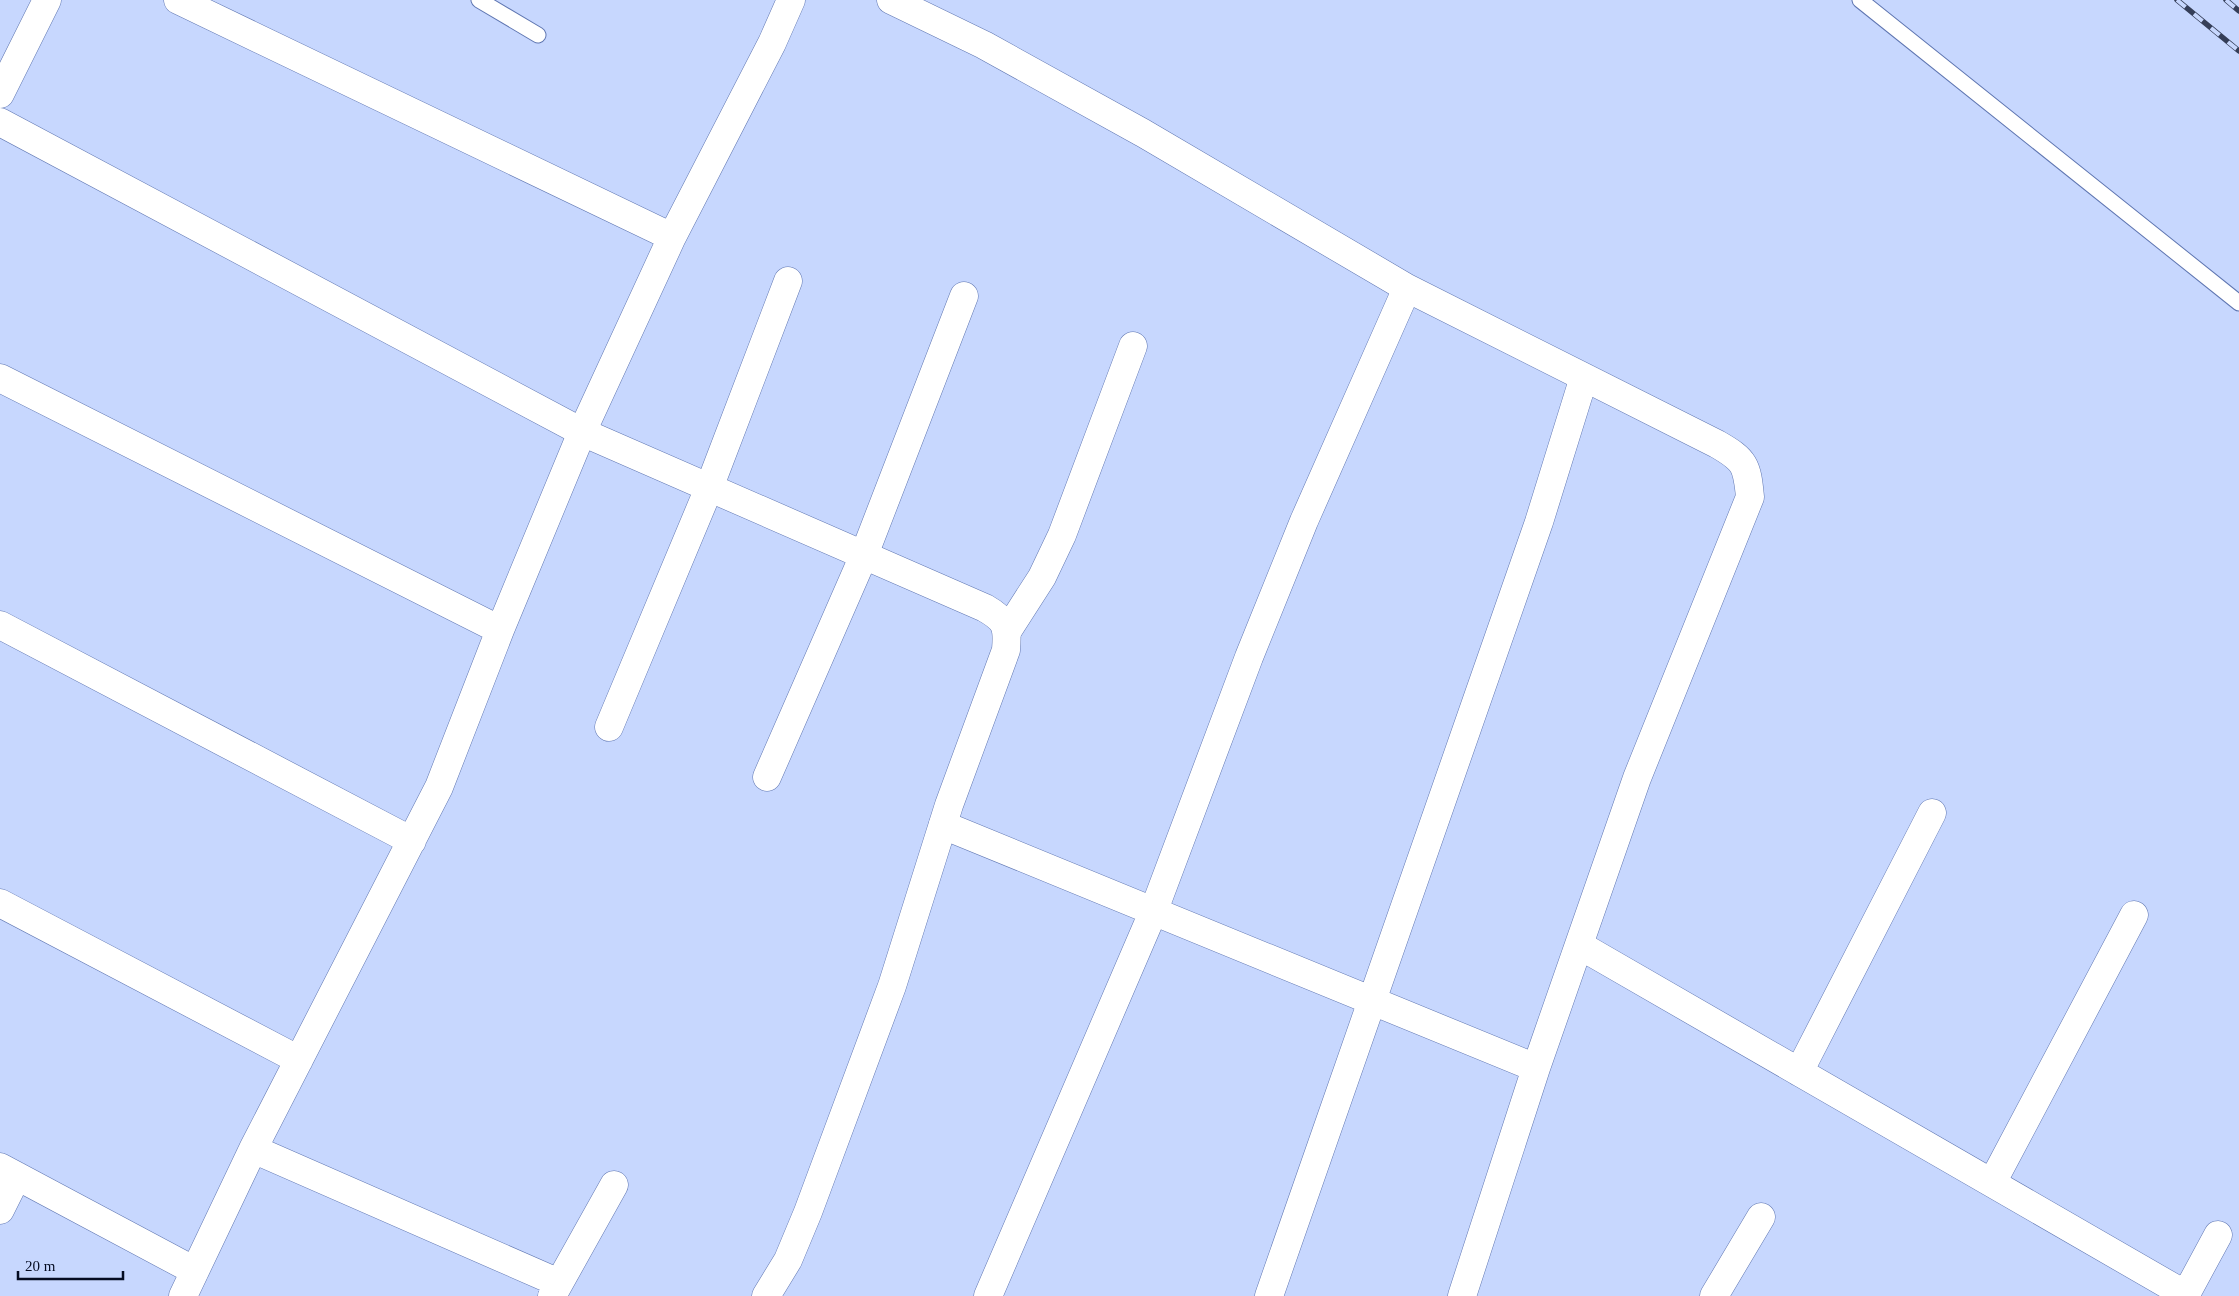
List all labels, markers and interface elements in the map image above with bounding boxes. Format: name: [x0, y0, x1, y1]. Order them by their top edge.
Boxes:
scale bar: [18, 1248, 122, 1280]
text: 20 m: [25, 1258, 56, 1274]

